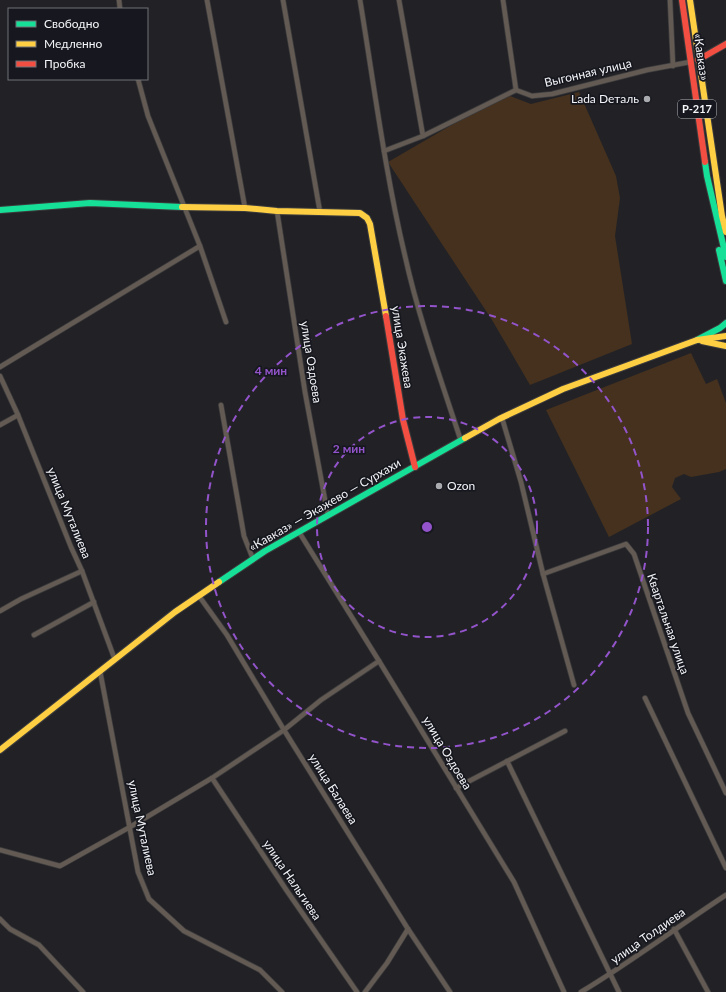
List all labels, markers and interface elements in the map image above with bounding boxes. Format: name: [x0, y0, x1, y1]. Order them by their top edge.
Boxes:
legend: [8, 8, 148, 80]
text: Свободно: [44, 16, 100, 31]
street label: «Кавказ»: [691, 32, 712, 82]
text: Медленно: [44, 36, 103, 51]
street label: Выгонная улица: [543, 55, 633, 90]
text: Пробка: [44, 56, 85, 71]
place label: Lada Dеталь: [571, 91, 639, 106]
marker: Lada Dеталь: [642, 94, 652, 104]
road number: Р-217: [678, 100, 716, 118]
street label: улица Экажева: [389, 305, 416, 389]
street label: улица Оздоева: [298, 320, 325, 404]
text: 4 мин: [255, 363, 287, 378]
text: 2 мин: [333, 441, 365, 456]
street label: «Кавказ» — Экажево — Сурхахи: [246, 455, 403, 554]
street label: улица Муталиева: [44, 465, 95, 561]
place label: Ozon: [447, 478, 475, 493]
marker: Ozon: [434, 481, 444, 491]
centre of rings: [420, 520, 434, 534]
street label: Квартальная улица: [644, 571, 693, 676]
street label: улица Оздоева: [420, 713, 475, 792]
street label: улица Балаева: [306, 751, 361, 827]
street label: улица Муталиева: [125, 779, 160, 877]
street label: улица Нальгиева: [260, 837, 325, 923]
street label: улица Толдиева: [607, 904, 688, 967]

